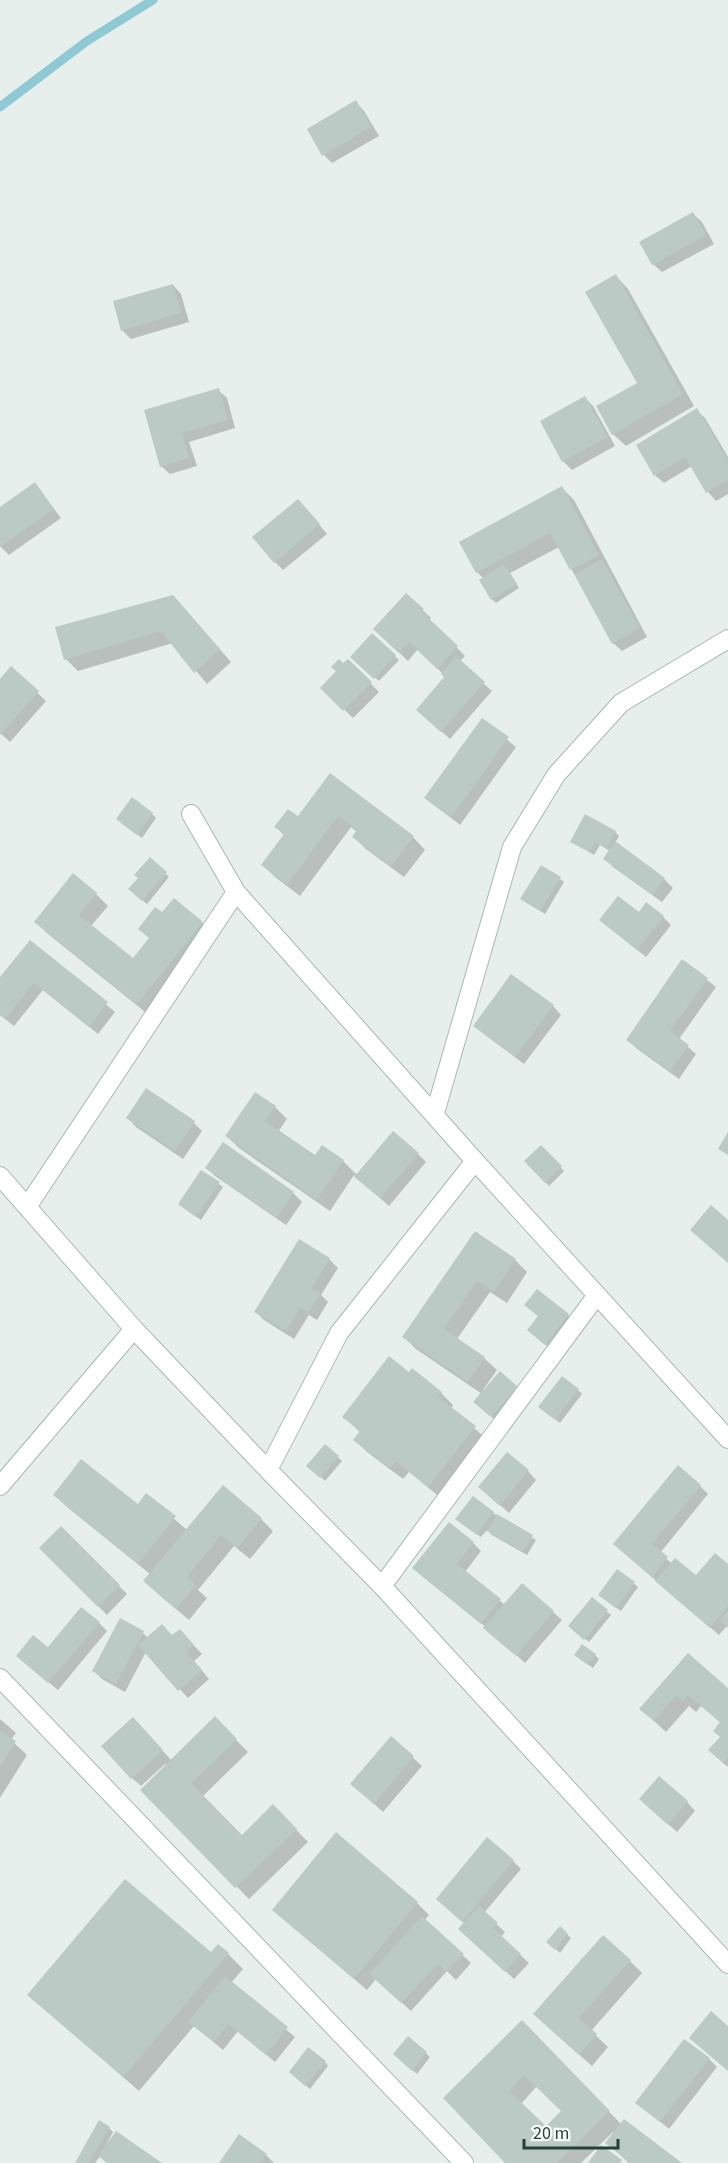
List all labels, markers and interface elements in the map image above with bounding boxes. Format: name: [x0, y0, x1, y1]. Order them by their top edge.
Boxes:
scale bar: [524, 2112, 618, 2150]
text: 20 m: [533, 2121, 569, 2146]

